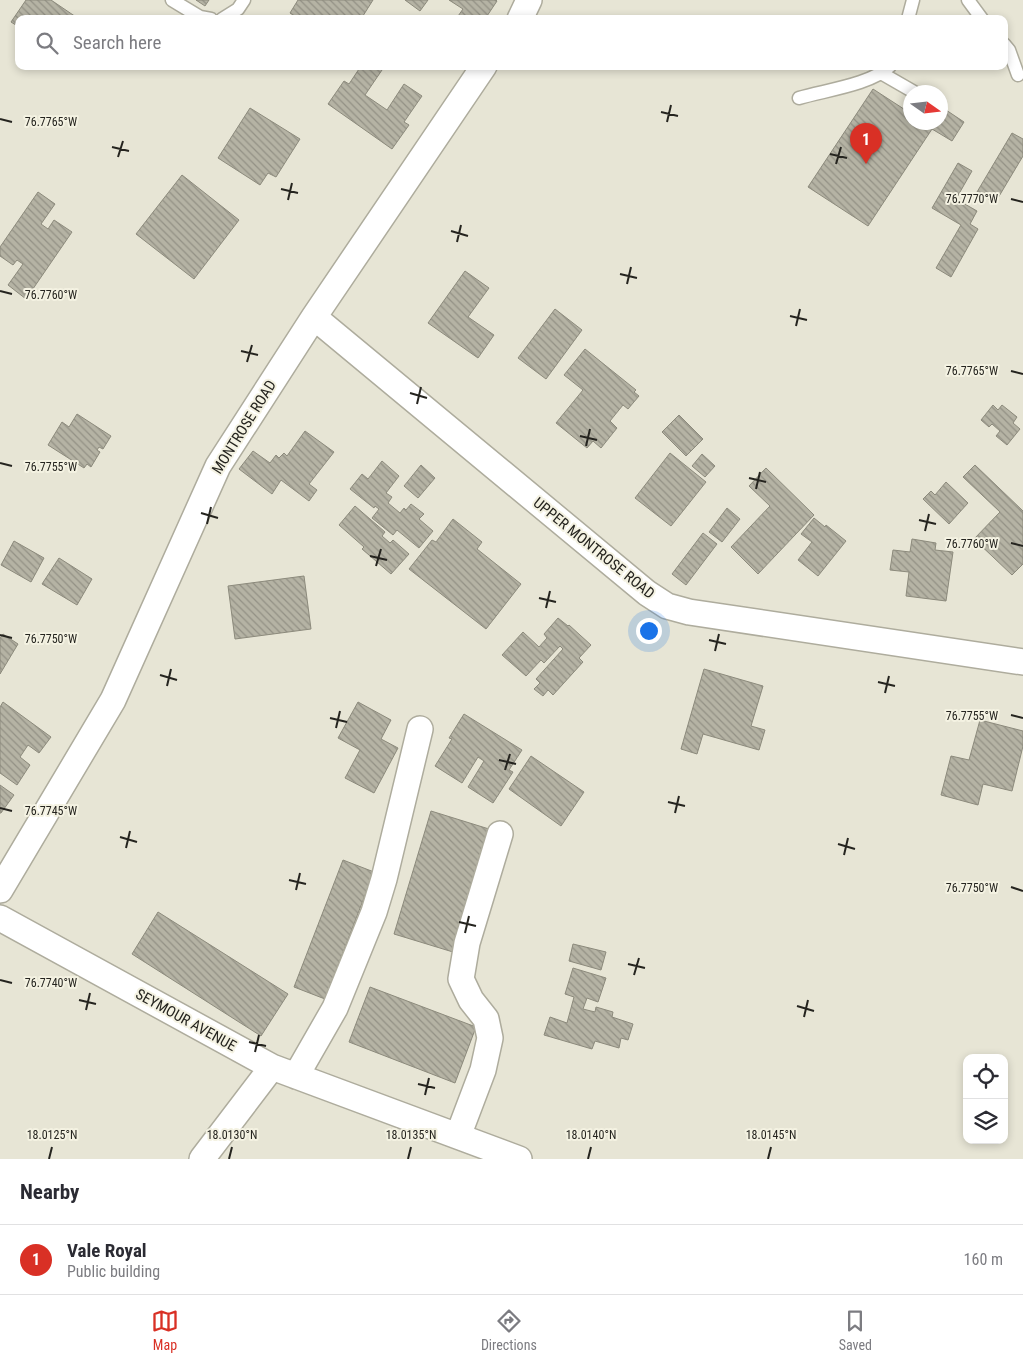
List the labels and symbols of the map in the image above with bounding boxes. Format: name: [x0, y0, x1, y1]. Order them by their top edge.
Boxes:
north arrow: [903, 85, 948, 130]
text: 76.7765°W: [25, 115, 77, 129]
pin: 1: [850, 123, 882, 164]
text: 76.7770°W: [946, 192, 998, 206]
text: 76.7760°W: [25, 288, 77, 302]
text: 76.7765°W: [946, 364, 998, 378]
street label: MONTROSE ROAD: [208, 377, 280, 477]
text: 76.7755°W: [25, 460, 77, 474]
street label: UPPER MONTROSE ROAD: [530, 494, 658, 602]
text: 76.7760°W: [946, 537, 998, 551]
your location: [636, 618, 662, 644]
text: 76.7750°W: [25, 632, 77, 646]
text: 76.7755°W: [946, 709, 998, 723]
text: 76.7745°W: [25, 804, 77, 818]
text: 76.7750°W: [946, 881, 998, 895]
text: 76.7740°W: [25, 976, 77, 990]
street label: SEYMOUR AVENUE: [133, 985, 239, 1055]
text: 18.0125°N: [27, 1128, 77, 1142]
text: 18.0130°N: [207, 1128, 257, 1142]
text: 18.0135°N: [386, 1128, 436, 1142]
text: 18.0140°N: [566, 1128, 616, 1142]
text: 18.0145°N: [746, 1128, 796, 1142]

